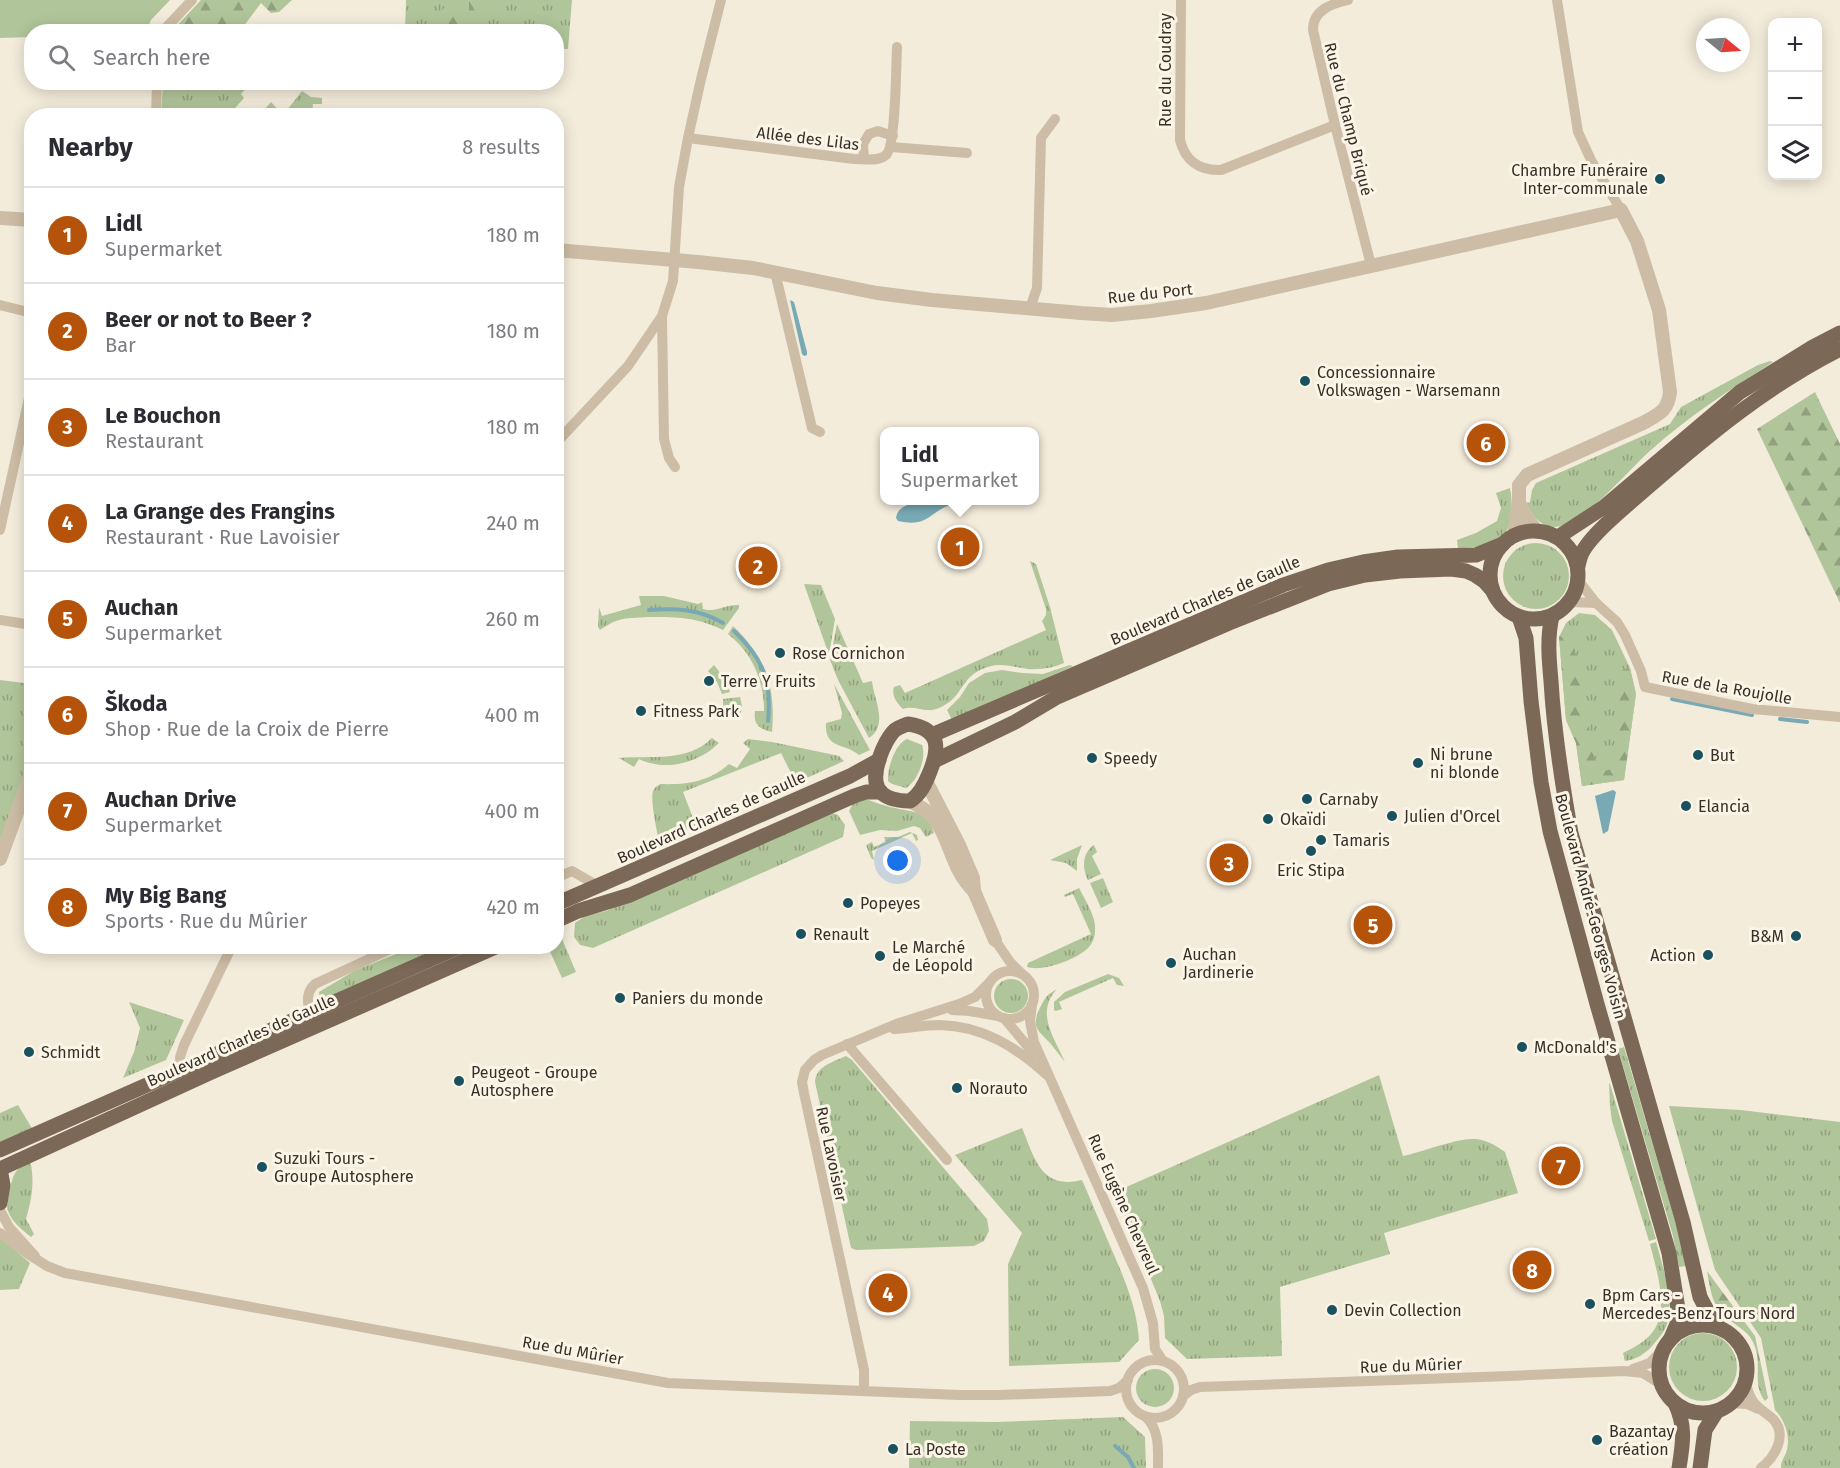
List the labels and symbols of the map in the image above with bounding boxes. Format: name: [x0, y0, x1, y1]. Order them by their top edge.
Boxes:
street label: Rue du Coudray: [1156, 13, 1175, 127]
north arrow: [1696, 18, 1750, 72]
street label: Rue du Champ Briqué: [1320, 40, 1377, 198]
street label: Allée des Lilas: [756, 123, 860, 154]
place label: Chambre Funéraire Inter-communale: [1511, 161, 1648, 198]
marker: Chambre Funéraire Inter-communale: [1653, 172, 1667, 186]
street label: Rue du Port: [1107, 280, 1194, 307]
place label: Concessionnaire Volkswagen - Warsemann: [1317, 363, 1501, 400]
marker: Concessionnaire Volkswagen - Warsemann: [1298, 374, 1312, 388]
pin: 6: [1466, 420, 1506, 466]
pin: 1: [940, 524, 980, 570]
pin: 2: [738, 544, 777, 588]
street label: Boulevard Charles de Gaulle: [1107, 552, 1303, 649]
place label: Rose Cornichon: [792, 644, 905, 663]
marker: Rose Cornichon: [773, 646, 787, 660]
street label: Rue de la Roujolle: [1660, 667, 1794, 708]
place label: Terre Y Fruits: [721, 672, 816, 691]
marker: Terre Y Fruits: [702, 674, 716, 688]
place label: Fitness Park: [653, 702, 740, 721]
marker: Fitness Park: [634, 704, 648, 718]
place label: Ni brune ni blonde: [1430, 745, 1499, 782]
place label: But: [1710, 746, 1735, 765]
marker: But: [1691, 748, 1705, 762]
place label: Speedy: [1104, 749, 1157, 768]
marker: Speedy: [1085, 751, 1099, 765]
marker: Ni brune ni blonde: [1411, 756, 1425, 770]
street label: Boulevard Charles de Gaulle: [614, 767, 808, 868]
place label: Carnaby: [1319, 790, 1378, 809]
street label: Boulevard André-Georges Voisin: [1551, 791, 1630, 1021]
marker: Carnaby: [1300, 792, 1314, 806]
place label: Elancia: [1698, 797, 1750, 816]
marker: Elancia: [1679, 799, 1693, 813]
place label: Julien d'Orcel: [1404, 807, 1501, 826]
marker: Julien d'Orcel: [1385, 809, 1399, 823]
place label: Okaïdi: [1280, 810, 1326, 829]
marker: Okaïdi: [1261, 812, 1275, 826]
place label: Tamaris: [1333, 831, 1390, 850]
marker: Tamaris: [1314, 833, 1328, 847]
pin: 3: [1210, 840, 1248, 886]
marker: Eric Stipa: [1304, 844, 1318, 858]
your location: [883, 846, 912, 875]
place label: Eric Stipa: [1277, 861, 1345, 880]
place label: Popeyes: [860, 894, 920, 913]
marker: Popeyes: [841, 896, 855, 910]
pin: 5: [1354, 902, 1392, 948]
place label: Renault: [813, 925, 869, 944]
marker: Renault: [794, 927, 808, 941]
place label: B&M: [1750, 927, 1784, 946]
marker: B&M: [1789, 929, 1803, 943]
place label: Le Marché de Léopold: [892, 938, 973, 975]
place label: Auchan Jardinerie: [1183, 945, 1254, 982]
place label: Action: [1650, 946, 1696, 965]
marker: Action: [1701, 948, 1715, 962]
marker: Le Marché de Léopold: [873, 949, 887, 963]
marker: Auchan Jardinerie: [1164, 956, 1178, 970]
place label: Paniers du monde: [632, 989, 763, 1008]
street label: Boulevard Charles de Gaulle: [144, 990, 338, 1091]
marker: Paniers du monde: [613, 991, 627, 1005]
place label: McDonald's: [1534, 1038, 1617, 1057]
marker: McDonald's: [1515, 1040, 1529, 1054]
place label: Schmidt: [41, 1043, 101, 1062]
marker: Schmidt: [22, 1045, 36, 1059]
place label: Peugeot - Groupe Autosphere: [471, 1063, 597, 1100]
marker: Peugeot - Groupe Autosphere: [452, 1074, 466, 1088]
place label: Norauto: [969, 1079, 1028, 1098]
marker: Norauto: [950, 1081, 964, 1095]
street label: Rue Lavoisier: [812, 1105, 851, 1204]
street label: Rue Eugène Chevreul: [1084, 1131, 1163, 1278]
pin: 7: [1542, 1144, 1580, 1188]
place label: Suzuki Tours - Groupe Autosphere: [274, 1149, 414, 1186]
marker: Suzuki Tours - Groupe Autosphere: [255, 1160, 269, 1174]
pin: 8: [1512, 1248, 1552, 1292]
pin: 4: [868, 1270, 908, 1316]
place label: Bpm Cars - Mercedes-Benz Tours Nord: [1602, 1286, 1795, 1323]
marker: Bpm Cars - Mercedes-Benz Tours Nord: [1583, 1297, 1597, 1311]
place label: Devin Collection: [1344, 1301, 1462, 1320]
marker: Devin Collection: [1325, 1303, 1339, 1317]
street label: Rue du Mûrier: [521, 1332, 626, 1369]
street label: Rue du Mûrier: [1360, 1354, 1463, 1377]
place label: Bazantay création: [1609, 1422, 1674, 1459]
marker: Bazantay création: [1590, 1433, 1604, 1447]
place label: La Poste: [905, 1440, 966, 1459]
marker: La Poste: [886, 1442, 900, 1456]

